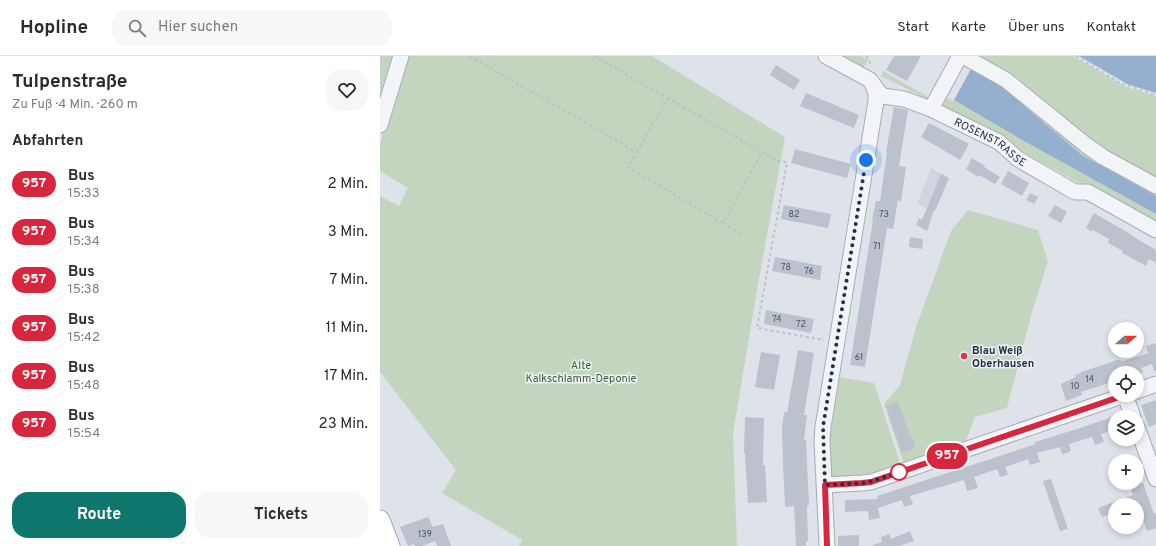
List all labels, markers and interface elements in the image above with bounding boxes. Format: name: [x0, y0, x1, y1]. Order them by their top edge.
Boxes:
search box: [112, 10, 392, 46]
text: Hopline: [20, 16, 88, 40]
icon: search: [126, 17, 148, 39]
text: Hier suchen: [158, 18, 238, 37]
text: Start: [897, 19, 929, 36]
text: Karte: [951, 19, 986, 36]
text: Über uns: [1008, 19, 1065, 36]
text: Kontakt: [1087, 19, 1136, 36]
button: heart: [326, 69, 368, 111]
text: Tulpenstraße: [12, 70, 127, 94]
text: Zu Fuß · 4 Min. · 260 m: [12, 97, 138, 113]
street label: ROSENSTRASSE: [951, 115, 1029, 170]
text: Abfahrten: [12, 132, 83, 151]
your location: [856, 150, 876, 170]
text: Bus: [68, 167, 95, 186]
text: 957: [22, 175, 46, 192]
text: 2 Min.: [328, 175, 368, 194]
text: 15:33: [68, 186, 100, 202]
house number: 82: [789, 209, 799, 220]
house number: 73: [879, 209, 889, 220]
text: Bus: [68, 215, 95, 234]
text: 957: [22, 223, 46, 240]
text: 3 Min.: [328, 223, 368, 242]
text: 15:34: [68, 234, 100, 250]
house number: 71: [873, 241, 881, 252]
house number: 78: [781, 262, 791, 273]
text: Bus: [68, 263, 95, 282]
house number: 76: [804, 266, 814, 277]
text: 957: [22, 271, 46, 288]
text: 7 Min.: [329, 271, 368, 290]
text: 15:38: [68, 282, 100, 298]
text: Bus: [68, 311, 95, 330]
house number: 74: [772, 314, 782, 325]
text: 957: [22, 319, 46, 336]
text: 11 Min.: [325, 319, 368, 338]
house number: 72: [796, 319, 806, 330]
north arrow: [1108, 322, 1144, 358]
map controls: [1108, 322, 1144, 534]
text: 15:42: [68, 330, 100, 346]
place label: Blau Weiß Oberhausen: [972, 344, 1034, 371]
marker: Blau Weiß Oberhausen: [959, 351, 969, 361]
house number: 61: [855, 352, 863, 363]
text: Bus: [68, 359, 95, 378]
park label: Alte Kalkschlamm-Deponie: [526, 359, 636, 386]
button: locate: [1108, 366, 1144, 402]
text: 957: [22, 367, 46, 384]
text: 17 Min.: [324, 367, 368, 386]
house number: 14: [1086, 374, 1095, 385]
text: 15:48: [68, 378, 100, 394]
house number: 10: [1070, 381, 1080, 392]
text: Bus: [68, 407, 95, 426]
button: layers: [1108, 410, 1144, 446]
text: 957: [22, 415, 46, 432]
text: 23 Min.: [318, 415, 368, 434]
text: 15:54: [68, 426, 100, 442]
line badge: 957: [924, 443, 970, 469]
text: 957: [935, 447, 959, 464]
button: +: [1108, 454, 1144, 490]
unlabelled marker: [890, 463, 908, 481]
button: Route: [12, 492, 186, 538]
button: Tickets: [194, 492, 368, 538]
button: −: [1108, 498, 1144, 534]
house number: 139: [418, 529, 432, 540]

